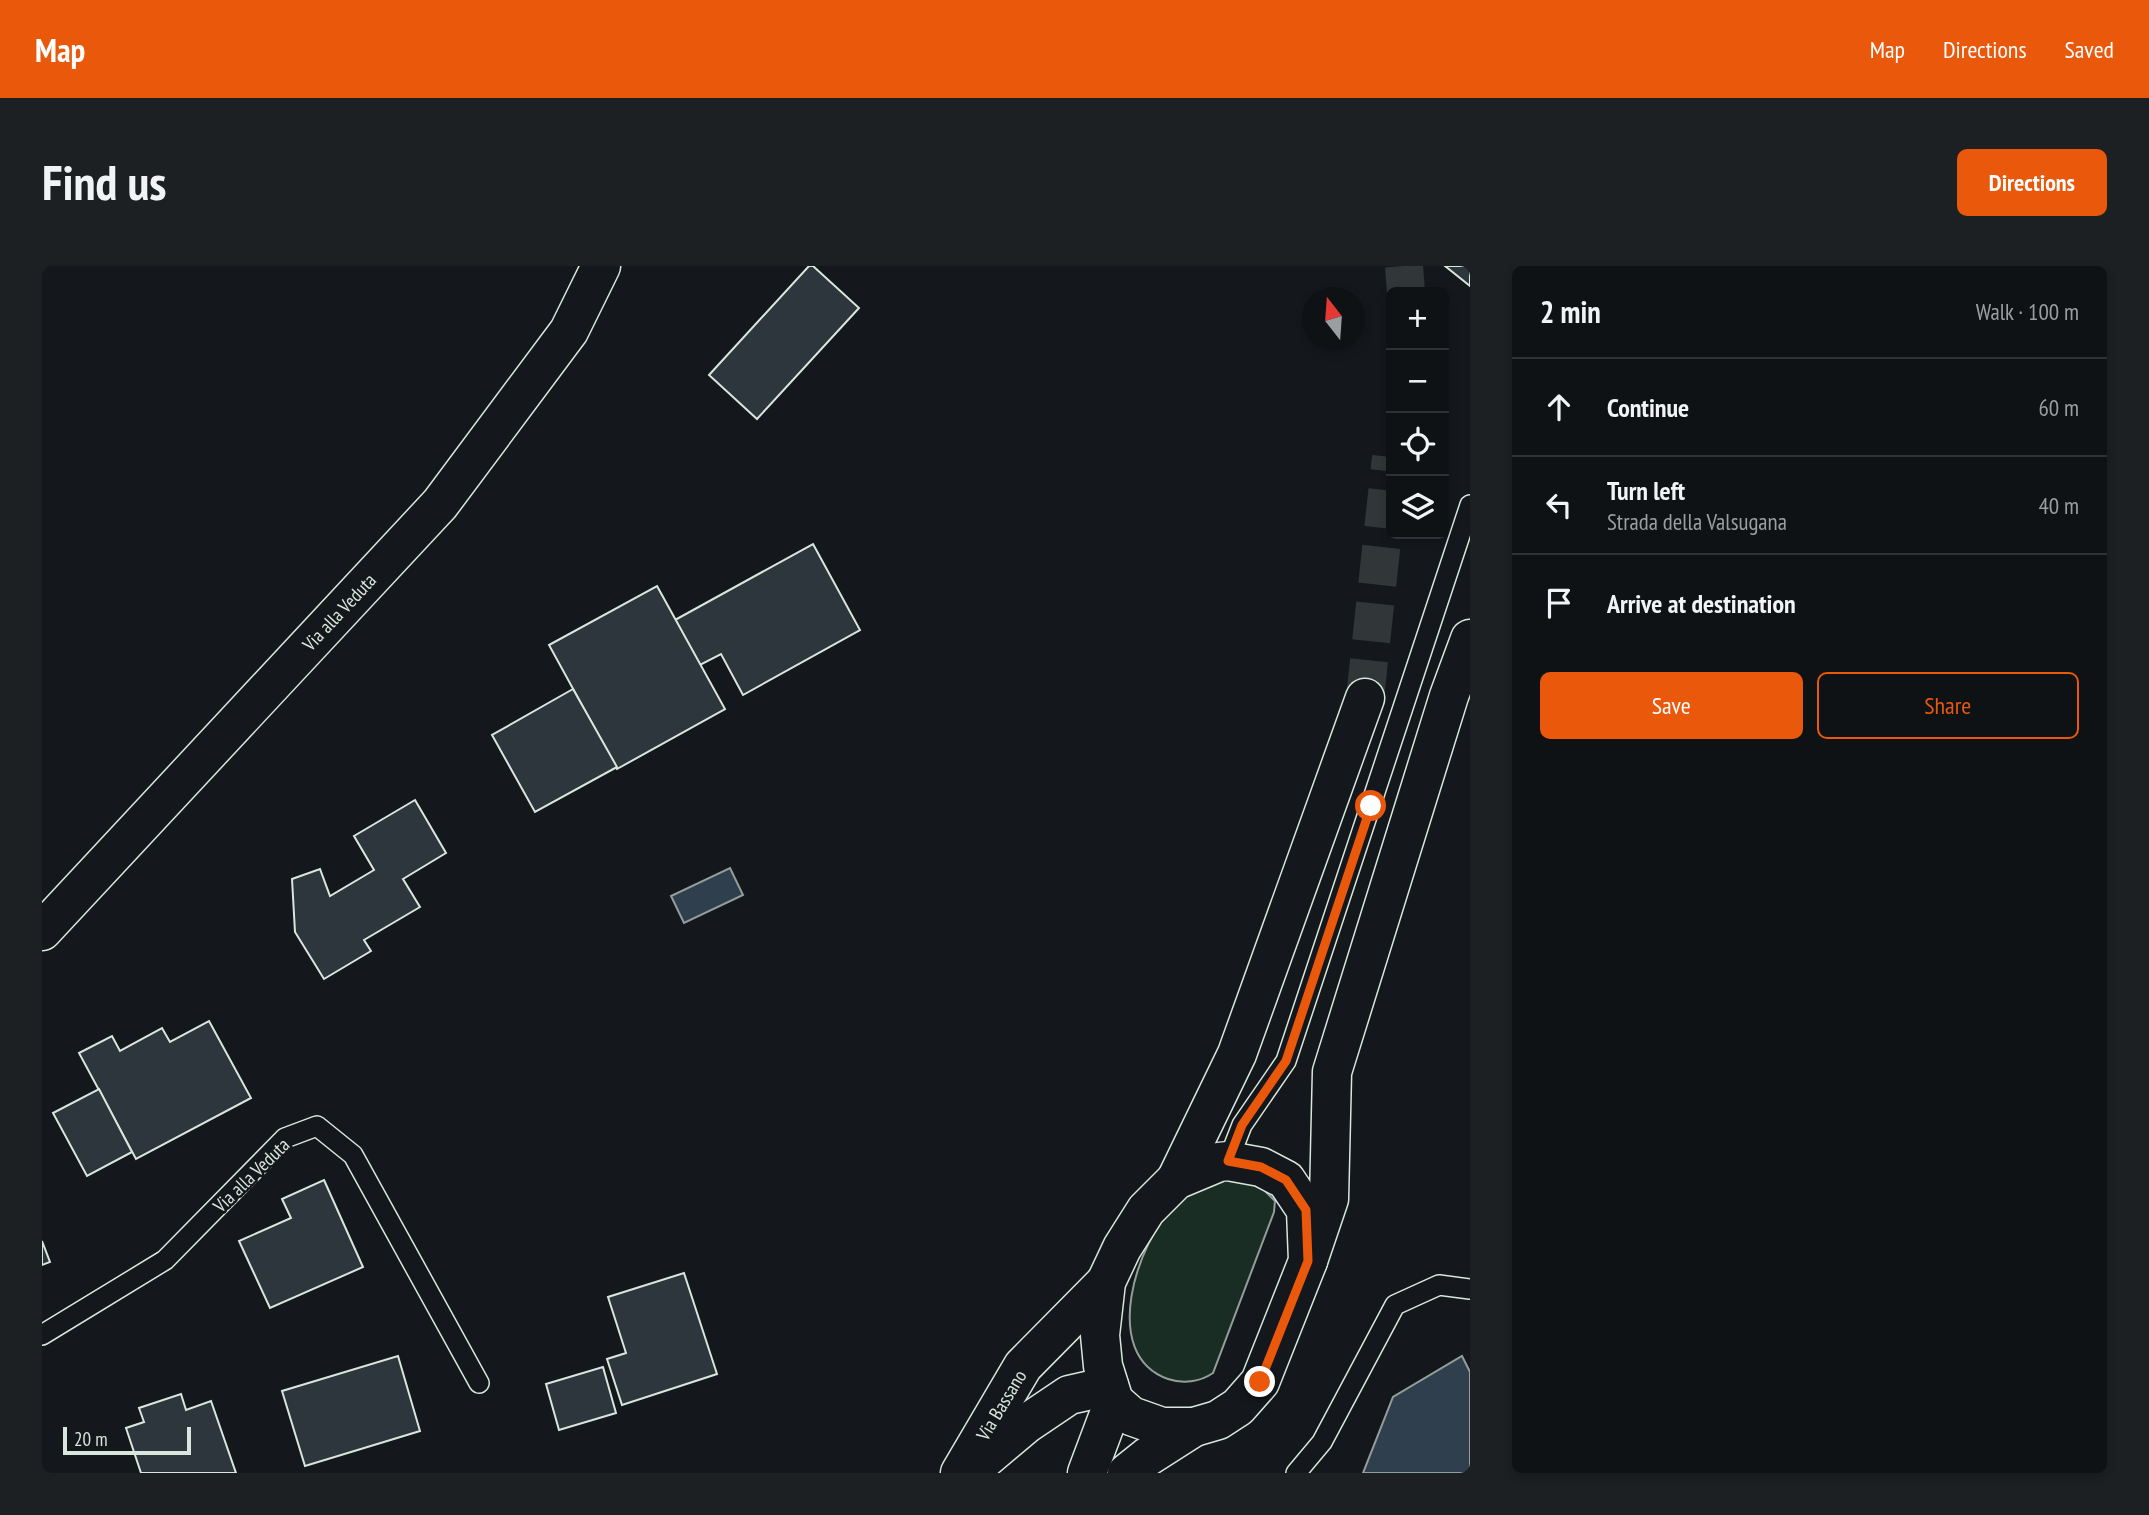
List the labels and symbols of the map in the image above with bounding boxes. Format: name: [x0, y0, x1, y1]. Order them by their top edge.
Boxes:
north arrow: [1302, 287, 1365, 350]
street label: Via alla Veduta: [296, 568, 381, 656]
route start: [1355, 790, 1386, 821]
street label: Via alla Veduta: [207, 1133, 294, 1218]
street label: Via Bassano: [970, 1365, 1031, 1446]
route end: [1244, 1366, 1275, 1397]
scale bar: [63, 1424, 191, 1456]

